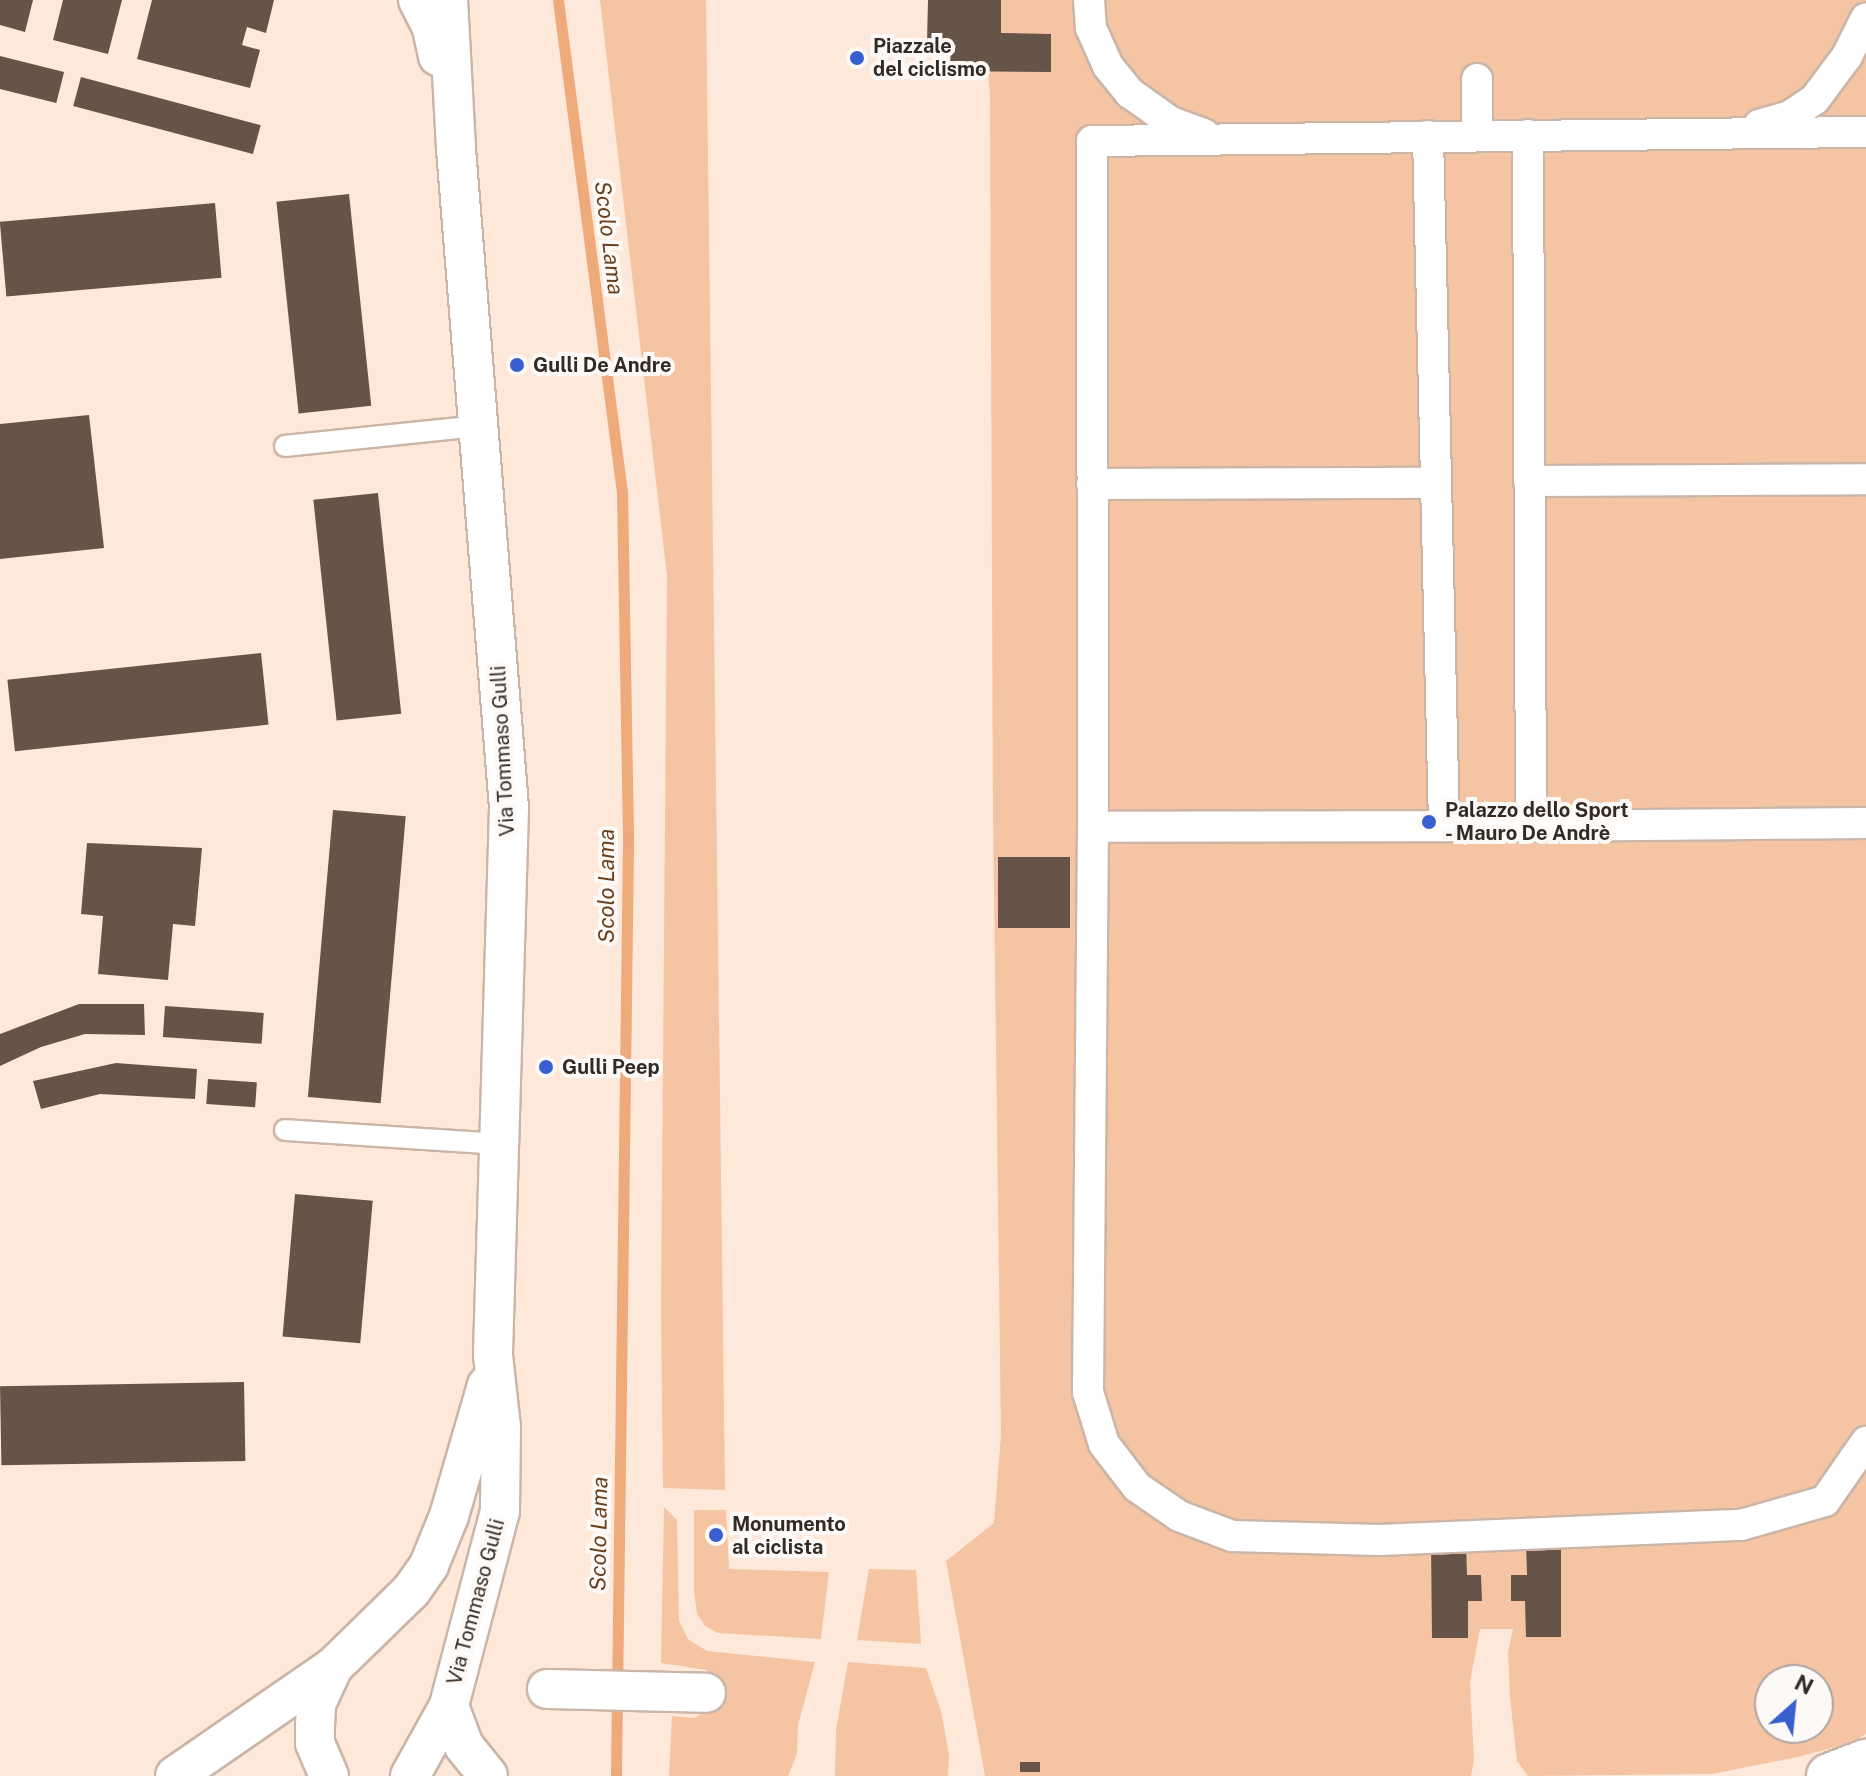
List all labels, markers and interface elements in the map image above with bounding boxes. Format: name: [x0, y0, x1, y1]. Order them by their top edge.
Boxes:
place label: Piazzale del ciclismo: [873, 34, 987, 81]
marker: Piazzale del ciclismo: [848, 49, 866, 67]
water label: Scolo Lama: [589, 180, 629, 296]
place label: Gulli De Andre: [533, 353, 672, 377]
marker: Gulli De Andre: [508, 356, 526, 374]
street label: Via Tommaso Gulli: [487, 665, 519, 837]
place label: Palazzo dello Sport - Mauro De Andrè: [1445, 798, 1629, 845]
marker: Palazzo dello Sport - Mauro De Andrè: [1420, 813, 1438, 831]
water label: Scolo Lama: [594, 829, 620, 943]
place label: Gulli Peep: [562, 1055, 660, 1079]
marker: Gulli Peep: [537, 1058, 555, 1076]
water label: Scolo Lama: [585, 1476, 613, 1592]
place label: Monumento al ciclista: [732, 1512, 846, 1559]
street label: Via Tommaso Gulli: [442, 1516, 510, 1688]
marker: Monumento al ciclista: [707, 1526, 725, 1544]
north arrow: [1754, 1664, 1834, 1744]
text: N: [1790, 1669, 1818, 1700]

